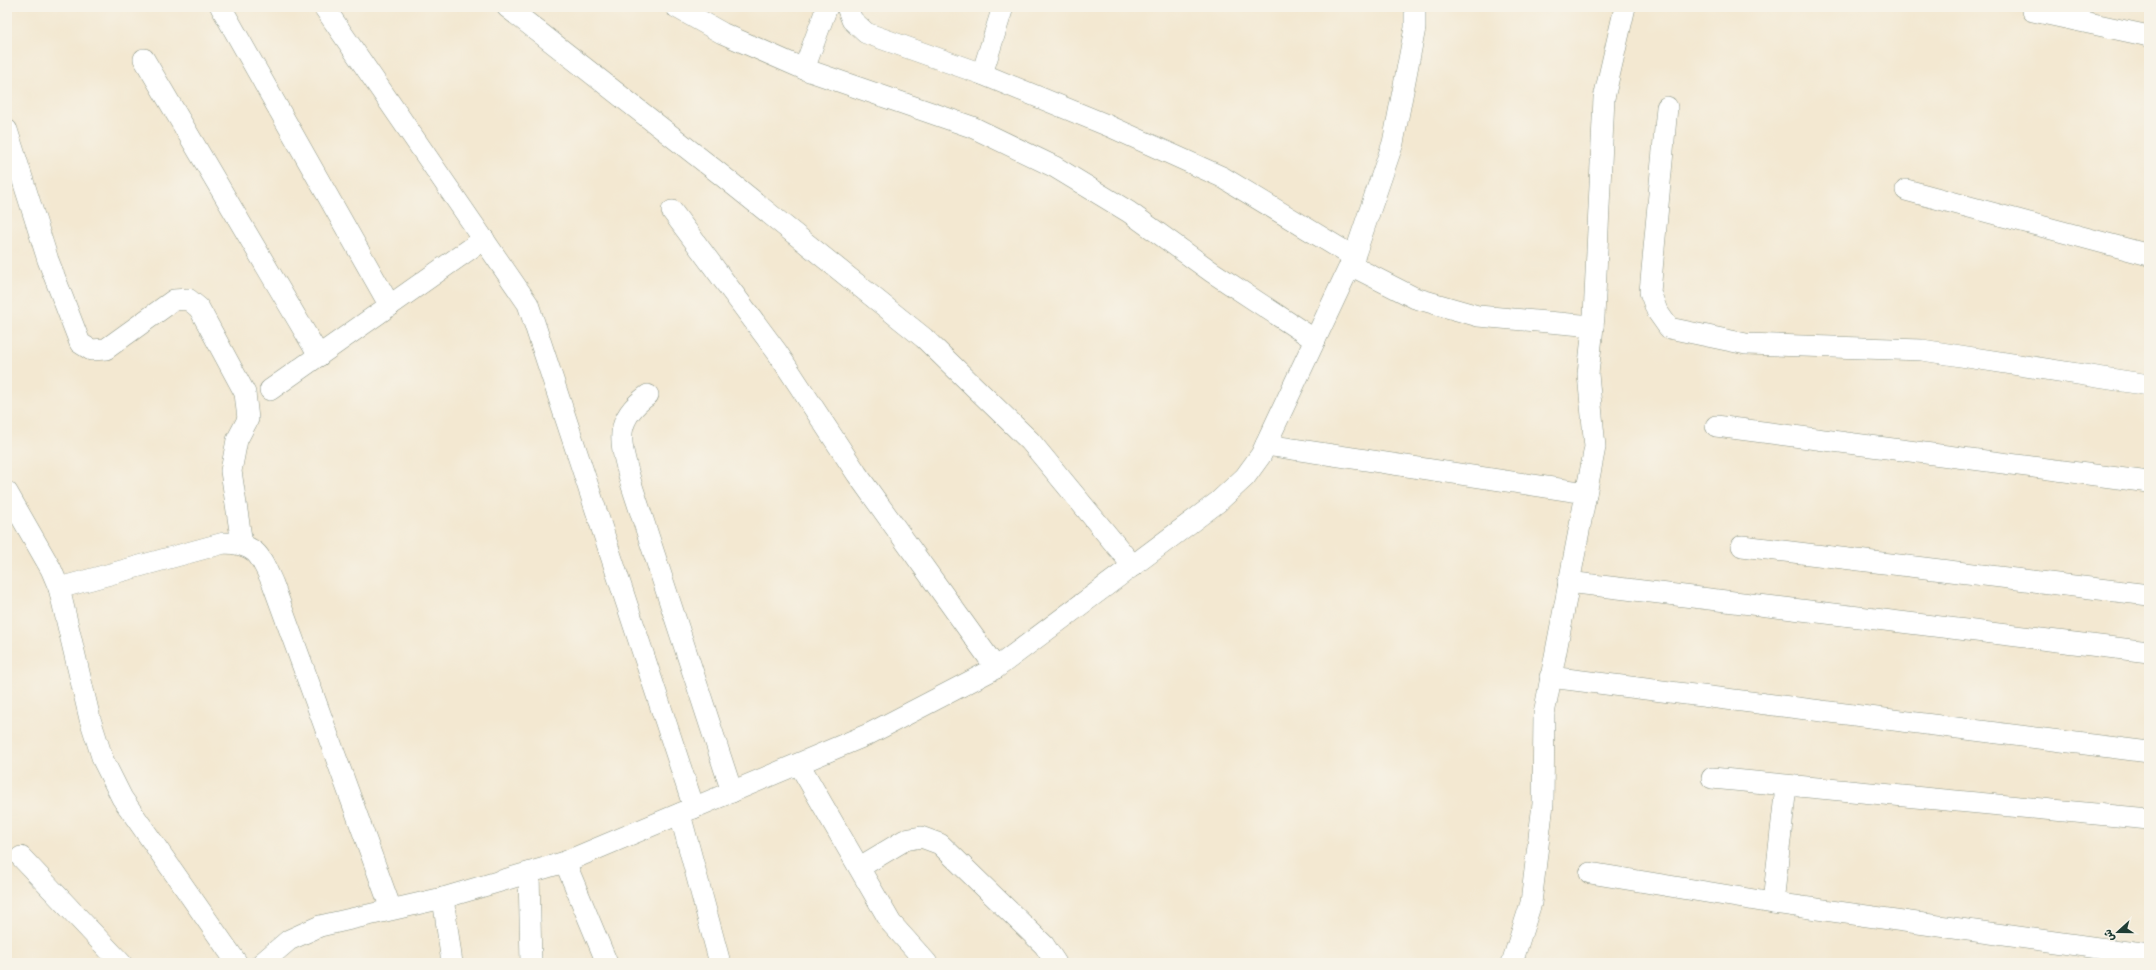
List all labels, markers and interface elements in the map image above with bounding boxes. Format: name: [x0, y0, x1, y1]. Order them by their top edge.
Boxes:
north arrow: [2098, 912, 2138, 952]
text: ش: [2101, 927, 2118, 943]

